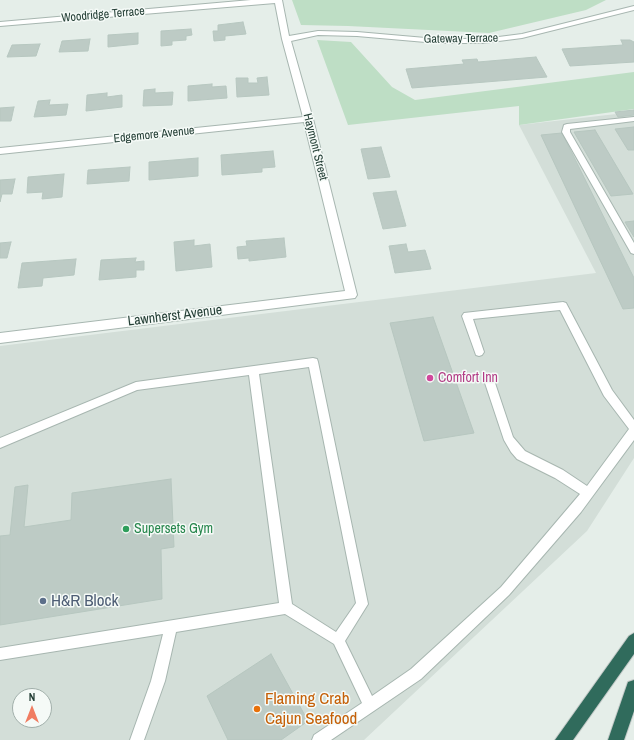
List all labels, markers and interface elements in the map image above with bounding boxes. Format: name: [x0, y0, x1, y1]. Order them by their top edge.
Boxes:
street label: Woodridge Terrace: [61, 4, 145, 26]
street label: Gateway Terrace: [424, 31, 498, 47]
street label: Haymont Street: [300, 112, 330, 182]
street label: Edgemore Avenue: [113, 124, 195, 146]
street label: Lawnherst Avenue: [127, 302, 223, 330]
place label: Comfort Inn: [438, 370, 498, 386]
marker: Comfort Inn: [425, 373, 435, 383]
place label: Supersets Gym: [134, 521, 213, 537]
marker: Supersets Gym: [121, 524, 131, 534]
place label: H&R Block: [51, 591, 118, 611]
marker: H&R Block: [38, 596, 48, 606]
north arrow: [12, 688, 52, 728]
place label: Flaming Crab Cajun Seafood: [265, 689, 357, 729]
text: N: [29, 690, 35, 704]
marker: Flaming Crab Cajun Seafood: [252, 704, 262, 714]

